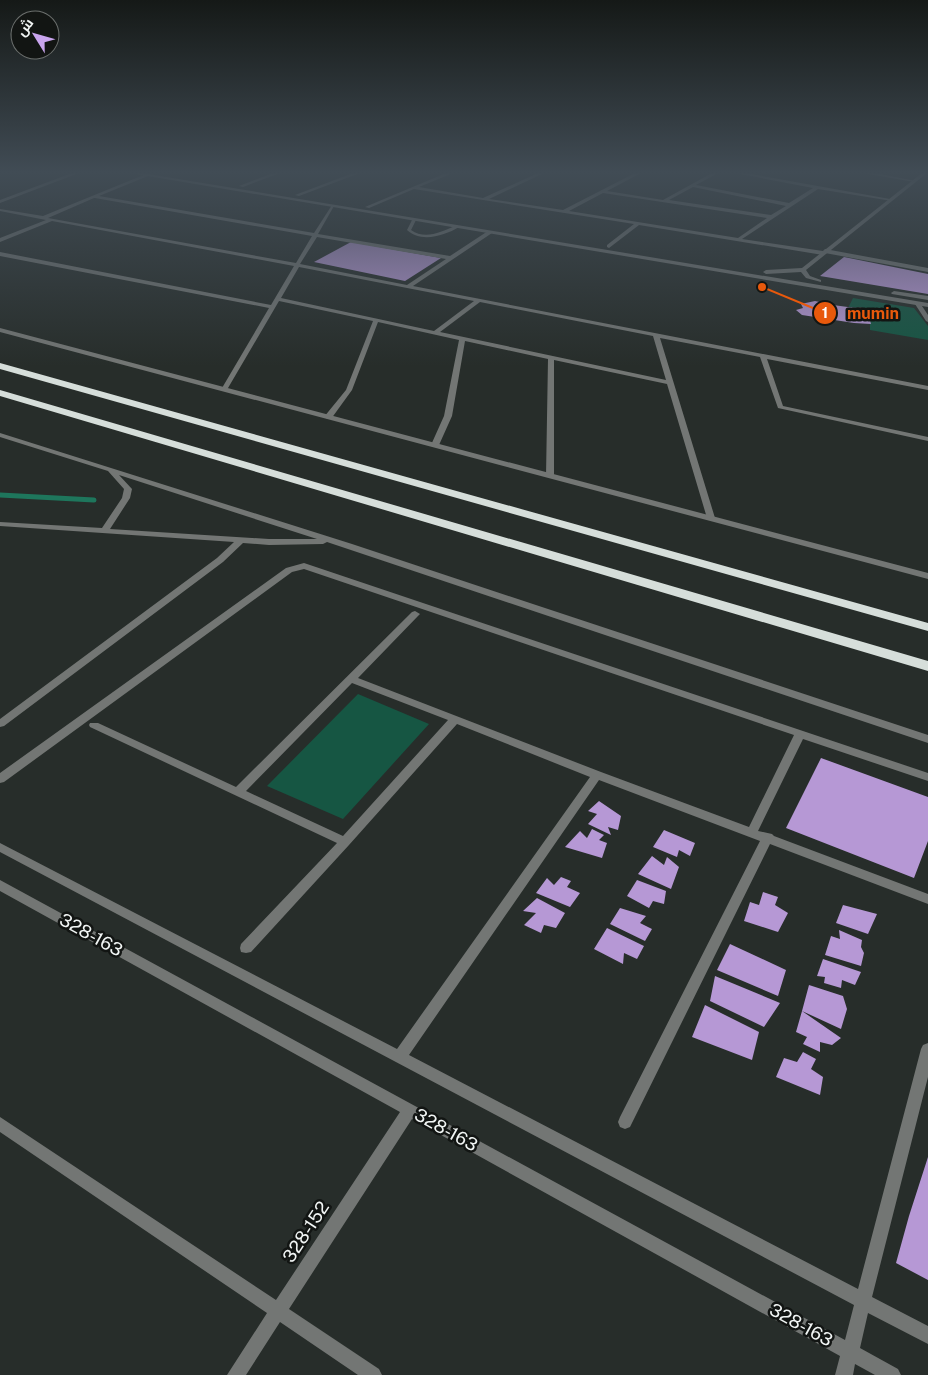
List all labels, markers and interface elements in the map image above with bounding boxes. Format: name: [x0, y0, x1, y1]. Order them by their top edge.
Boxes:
north arrow: [10, 10, 60, 60]
text: ش: [13, 15, 37, 40]
callout: mumin: [812, 298, 909, 329]
text: 1: [822, 304, 828, 321]
text: mumin: [847, 304, 899, 323]
street label: 328-163: [56, 909, 126, 960]
street label: 328-163: [411, 1104, 481, 1155]
street label: 328-152: [278, 1197, 333, 1266]
street label: 328-163: [766, 1299, 836, 1350]

